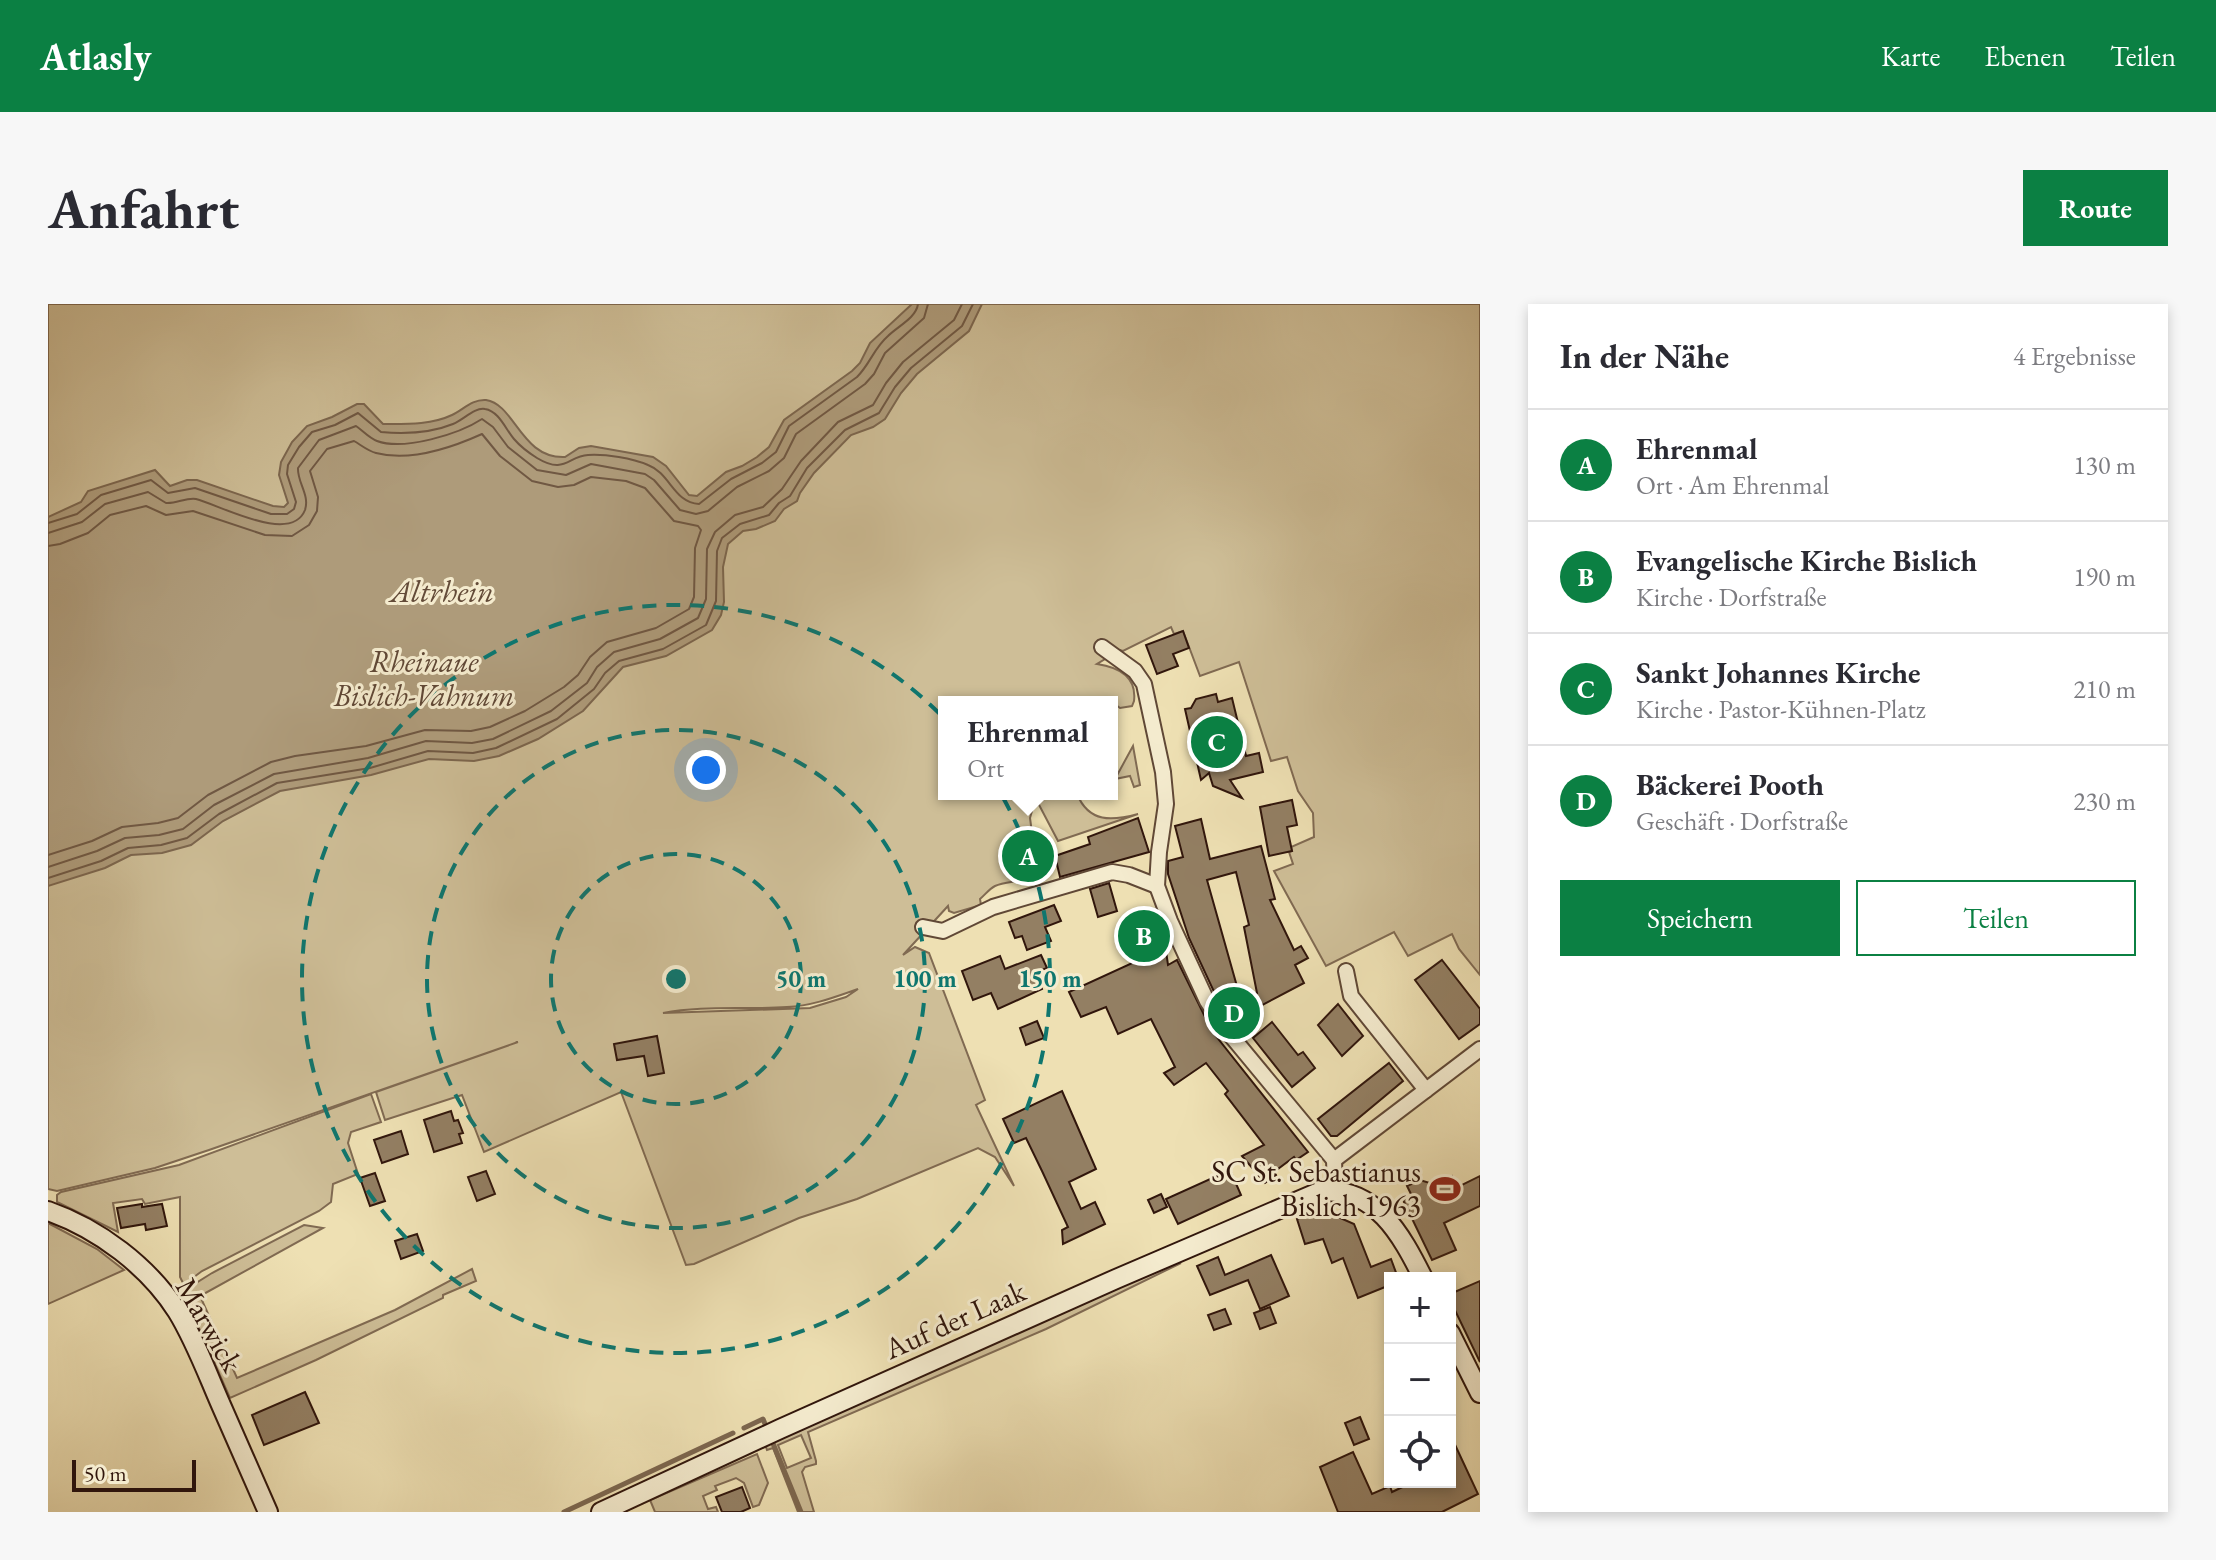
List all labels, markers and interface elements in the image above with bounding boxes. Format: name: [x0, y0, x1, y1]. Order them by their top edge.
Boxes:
text: Atlasly: [40, 32, 151, 81]
text: Karte: [1881, 38, 1940, 74]
text: Ebenen: [1984, 38, 2066, 74]
text: Teilen: [2110, 38, 2176, 74]
button: Route: [2023, 170, 2168, 246]
text: Anfahrt: [48, 172, 239, 245]
text: In der Nähe: [1560, 334, 1729, 378]
text: 4 Ergebnisse: [2013, 339, 2136, 373]
text: Ehrenmal: [1636, 429, 1757, 468]
text: A: [1577, 448, 1595, 482]
text: 130 m: [2073, 448, 2136, 482]
text: Ort · Am Ehrenmal: [1636, 468, 1829, 502]
text: Evangelische Kirche Bislich: [1636, 541, 1977, 580]
text: B: [1578, 560, 1594, 594]
text: 190 m: [2073, 560, 2136, 594]
water label: Altrhein: [388, 570, 494, 612]
text: Kirche · Dorfstraße: [1636, 580, 1827, 614]
park label: Rheinaue Bislich-Vahnum: [333, 642, 514, 715]
text: Sankt Johannes Kirche: [1636, 653, 1921, 692]
text: C: [1577, 672, 1595, 706]
text: 210 m: [2073, 672, 2136, 706]
text: Kirche · Pastor-Kühnen-Platz: [1636, 692, 1926, 726]
popup: [938, 696, 1118, 800]
text: Ehrenmal: [967, 712, 1089, 751]
pin: C: [1191, 712, 1243, 772]
your location: [686, 750, 726, 790]
text: Ort: [967, 751, 1004, 785]
text: Bäckerei Pooth: [1636, 765, 1824, 804]
text: D: [1576, 784, 1596, 818]
text: 230 m: [2073, 784, 2136, 818]
text: Geschäft · Dorfstraße: [1636, 804, 1848, 838]
pin: A: [1002, 826, 1054, 886]
button: Speichern: [1560, 880, 1840, 956]
button: Teilen: [1856, 880, 2136, 956]
pin: B: [1118, 906, 1170, 966]
text: 50 m: [776, 963, 826, 994]
text: 100 m: [893, 963, 957, 994]
text: 150 m: [1018, 963, 1082, 994]
centre of rings: [662, 965, 690, 993]
pin: D: [1208, 983, 1260, 1043]
place label: SC St. Sebastianus Bislich 1963: [1211, 1152, 1421, 1225]
sports icon: SC St. Sebastianus Bislich 1963: [1428, 1172, 1462, 1206]
street label: Marwick: [167, 1271, 252, 1380]
street label: Auf der Laak: [877, 1271, 1032, 1368]
map controls: [1384, 1272, 1456, 1488]
button: +: [1384, 1272, 1456, 1344]
button: −: [1384, 1344, 1456, 1416]
button: locate: [1384, 1416, 1456, 1488]
scale bar: [72, 1456, 196, 1492]
text: 50 m: [84, 1459, 127, 1488]

